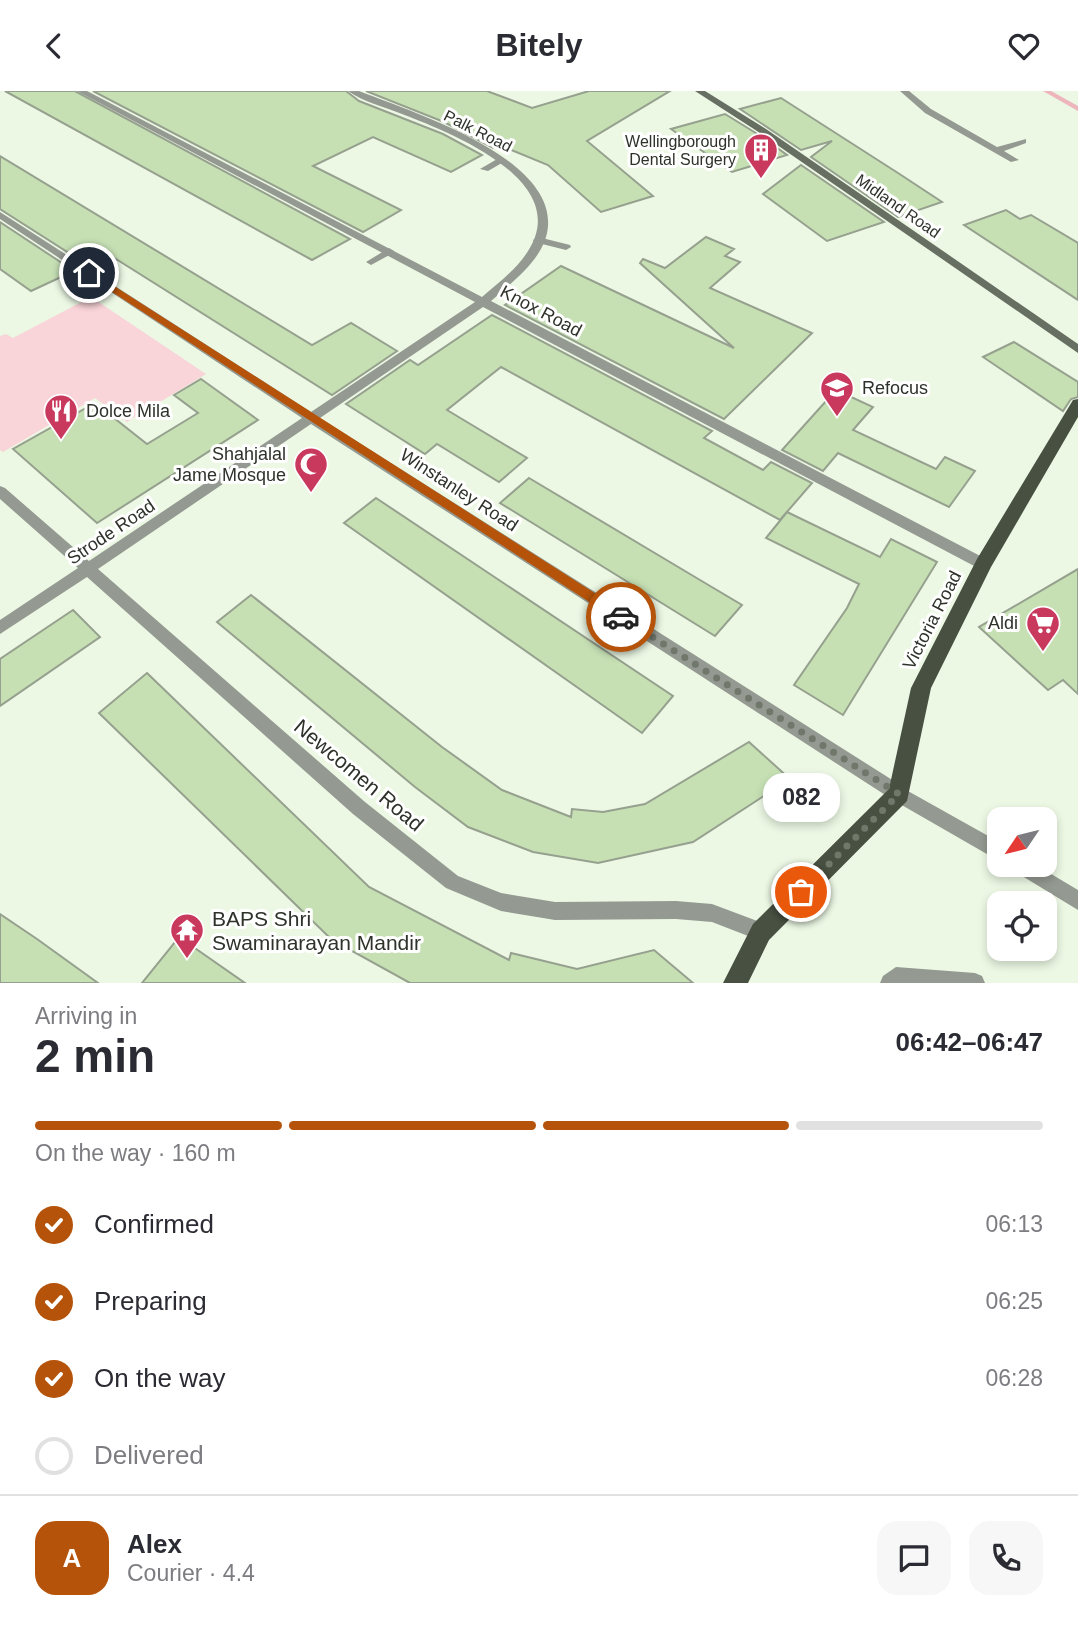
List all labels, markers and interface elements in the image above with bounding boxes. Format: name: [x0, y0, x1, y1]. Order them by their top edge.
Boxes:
icon: back: [35, 27, 73, 65]
text: Bitely: [495, 27, 583, 63]
icon: heart: [1005, 27, 1043, 65]
street label: Palk Road: [441, 107, 515, 155]
building icon: Wellingborough Dental Surgery: [742, 131, 780, 180]
place label: Wellingborough Dental Surgery: [625, 133, 736, 168]
street label: Midland Road: [853, 171, 943, 241]
pin: [59, 243, 119, 303]
icon: home: [70, 254, 108, 292]
street label: Knox Road: [497, 281, 585, 341]
school or university icon: Refocus: [818, 369, 856, 418]
place label: Refocus: [862, 378, 928, 398]
restaurant icon: Dolce Mila: [42, 392, 80, 441]
place label: Dolce Mila: [86, 401, 171, 421]
place label: Shahjalal Jame Mosque: [173, 444, 286, 485]
mosque icon: Shahjalal Jame Mosque: [292, 445, 330, 494]
street label: Winstanley Road: [396, 445, 522, 535]
street label: Strode Road: [64, 495, 158, 569]
street label: Victoria Road: [899, 567, 965, 673]
courier: [586, 582, 656, 652]
icon: car: [602, 598, 640, 636]
supermarket icon: Aldi: [1024, 604, 1062, 653]
place label: Aldi: [988, 613, 1018, 633]
street label: Newcomen Road: [290, 714, 428, 836]
callout: 082: [762, 773, 840, 822]
text: 082: [782, 784, 821, 810]
north arrow: [987, 807, 1057, 877]
map controls: [987, 807, 1057, 961]
pin: [771, 862, 831, 922]
icon: bag: [782, 873, 820, 911]
button: locate: [987, 891, 1057, 961]
place label: BAPS Shri Swaminarayan Mandir: [212, 907, 421, 954]
temple icon: BAPS Shri Swaminarayan Mandir: [168, 911, 206, 960]
text: Arriving in: [35, 1003, 137, 1029]
text: 06:42–06:47: [896, 1027, 1043, 1057]
text: 2 min: [35, 1030, 155, 1082]
text: On the way · 160 m: [35, 1140, 236, 1166]
icon: check: [35, 1206, 73, 1244]
text: Confirmed: [94, 1209, 214, 1239]
text: 06:13: [985, 1211, 1043, 1237]
icon: check: [35, 1283, 73, 1321]
text: Preparing: [94, 1286, 207, 1316]
text: 06:25: [985, 1288, 1043, 1314]
icon: check: [35, 1360, 73, 1398]
text: On the way: [94, 1363, 226, 1393]
text: 06:28: [985, 1365, 1043, 1391]
text: Delivered: [94, 1440, 204, 1470]
button: chat: [877, 1521, 951, 1595]
button: phone: [969, 1521, 1043, 1595]
text: Alex: [127, 1529, 182, 1559]
text: A: [63, 1543, 81, 1573]
text: Courier · 4.4: [127, 1560, 255, 1586]

